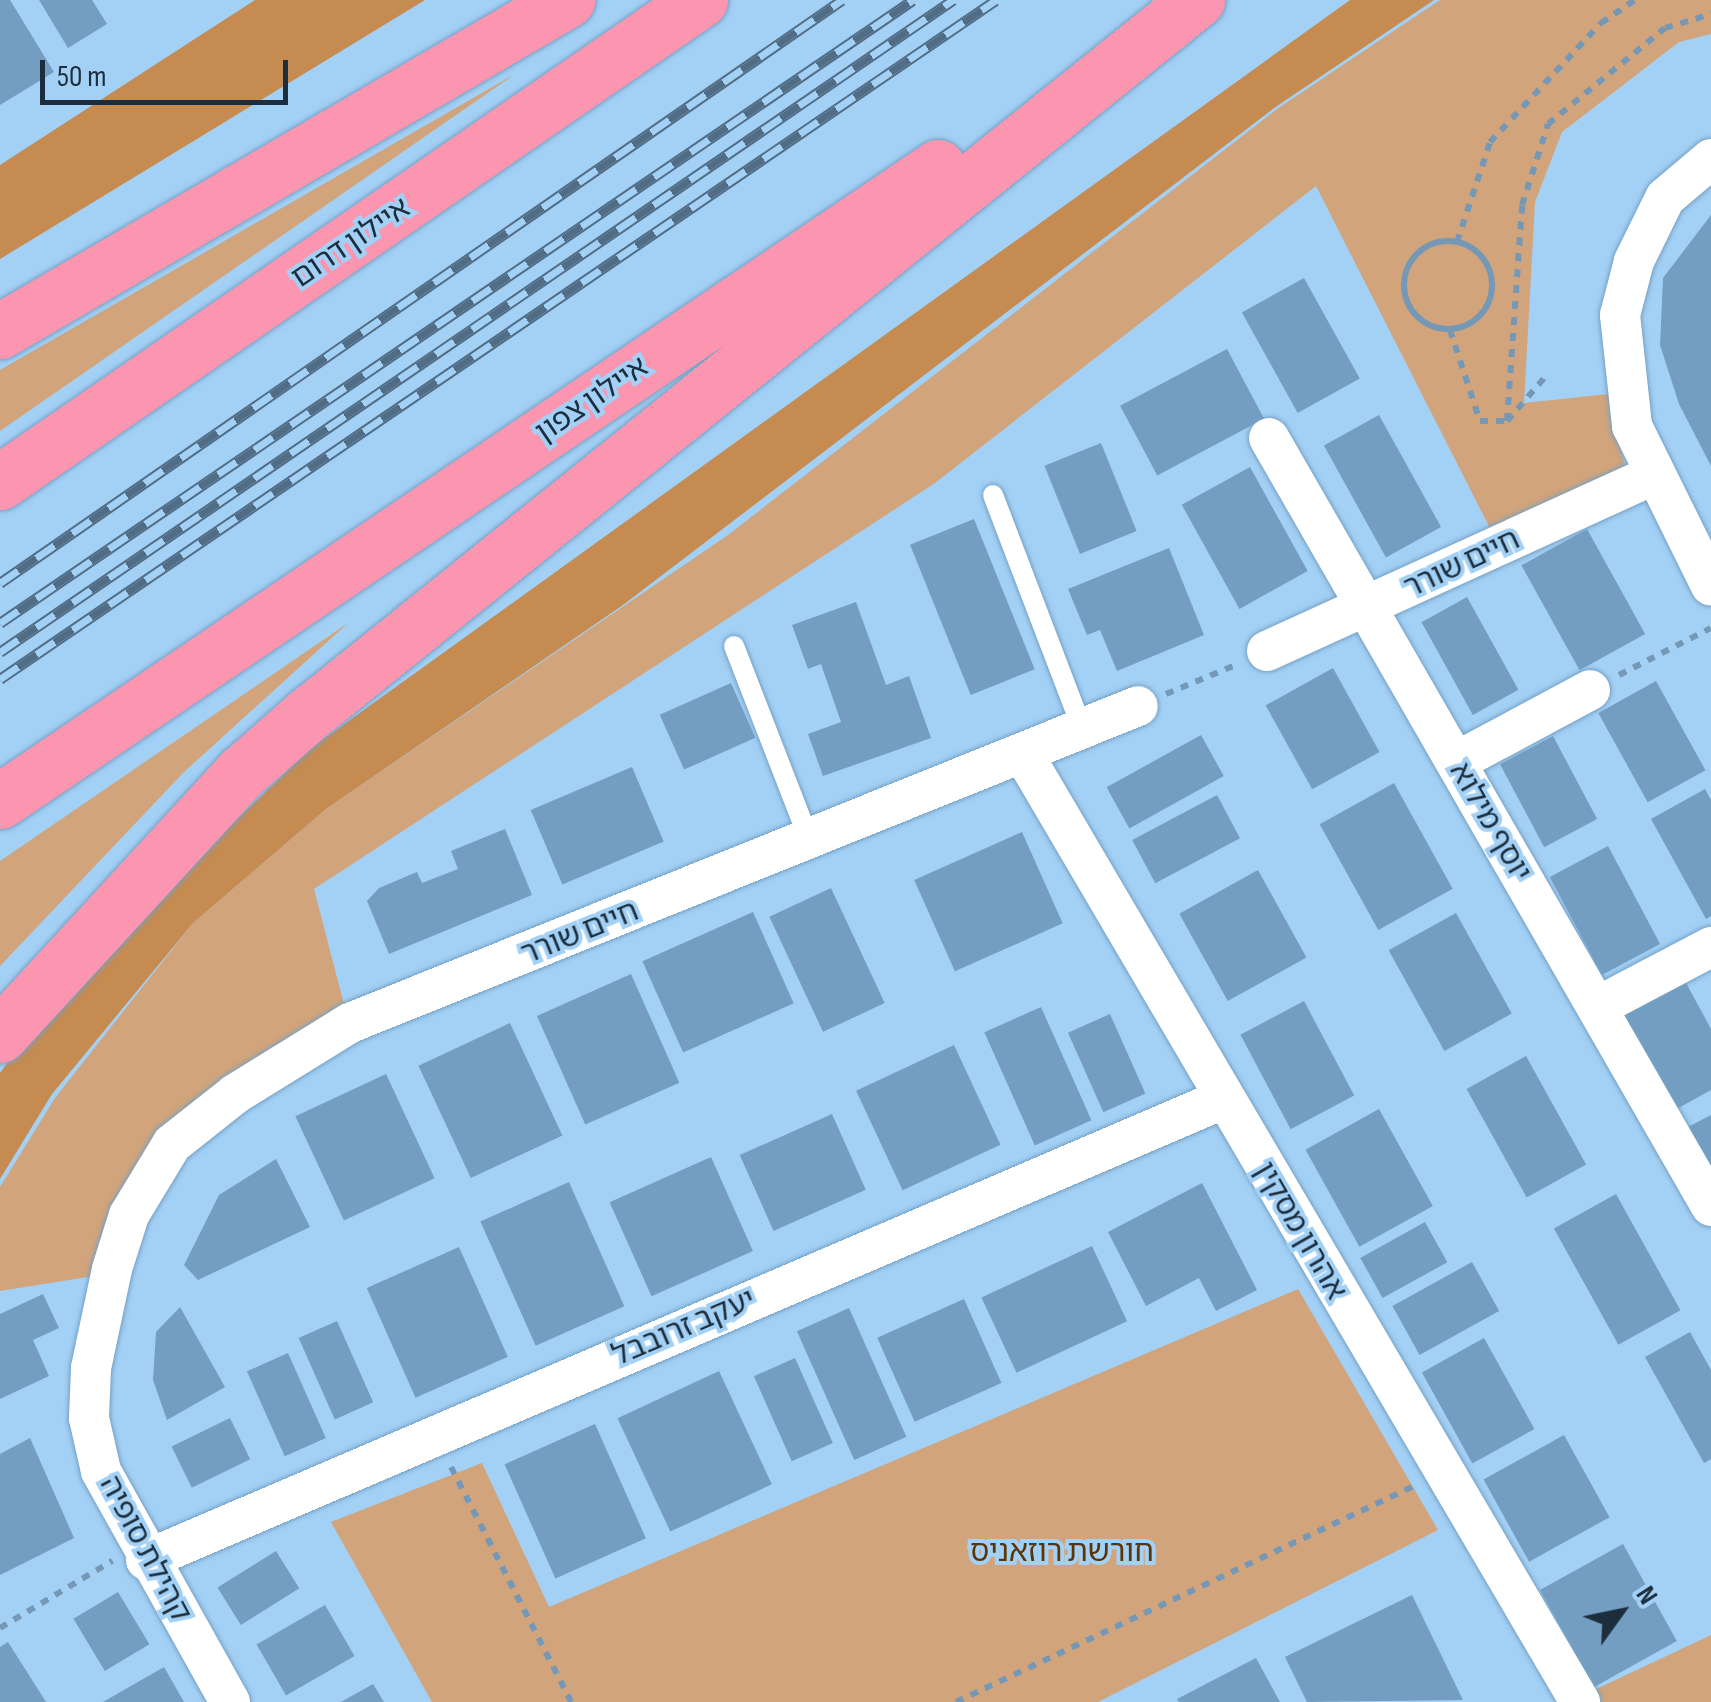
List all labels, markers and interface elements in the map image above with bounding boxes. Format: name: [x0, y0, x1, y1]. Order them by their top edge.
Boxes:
scale bar: [45, 40, 292, 102]
text: 50 m: [57, 59, 106, 95]
street label: איילון דרום: [285, 190, 417, 296]
street label: איילון צפון: [529, 349, 655, 451]
street label: חיים שורר: [1399, 522, 1525, 606]
street label: יוסף מילוא: [1441, 756, 1539, 888]
street label: חיים שורר: [516, 893, 644, 973]
street label: אהרון מסקין: [1246, 1156, 1354, 1306]
street label: יעקב זרובבל: [607, 1282, 761, 1374]
street label: קהילת סופיה: [92, 1470, 198, 1628]
park label: חורשת רוזאניס: [970, 1534, 1154, 1570]
north arrow: [1571, 1562, 1671, 1662]
text: N: [1629, 1580, 1664, 1611]

